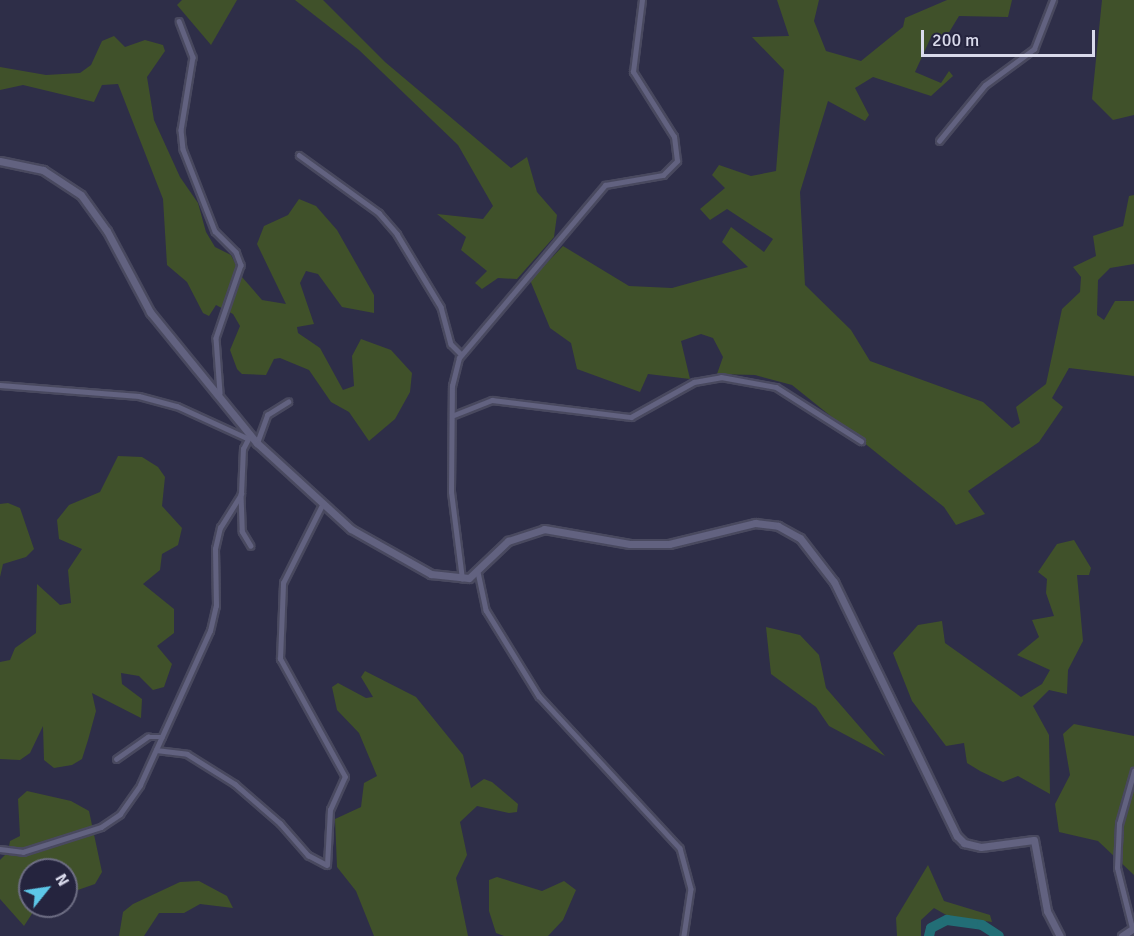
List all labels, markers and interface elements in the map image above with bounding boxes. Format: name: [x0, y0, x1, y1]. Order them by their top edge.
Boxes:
scale bar: [924, 18, 1098, 56]
text: 200 m: [932, 29, 979, 51]
north arrow: [18, 858, 78, 918]
text: N: [50, 870, 73, 890]

